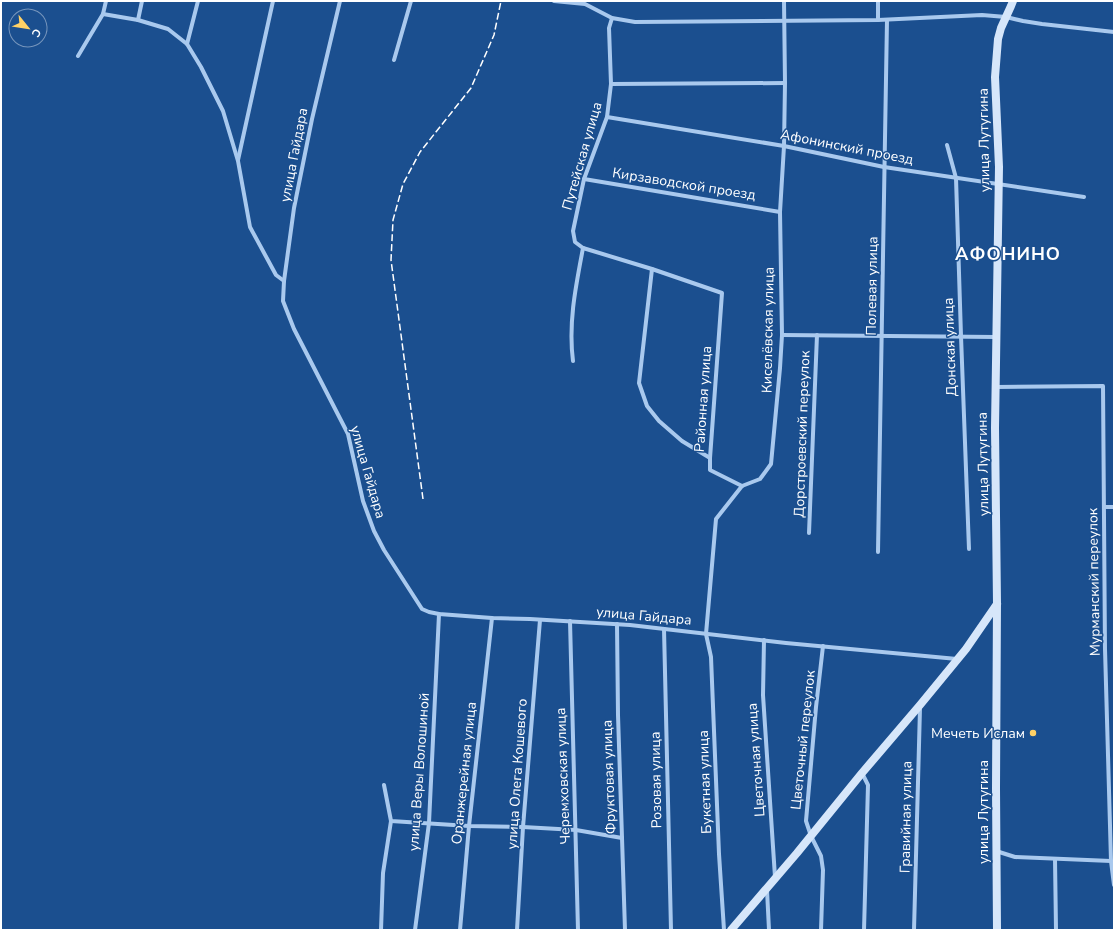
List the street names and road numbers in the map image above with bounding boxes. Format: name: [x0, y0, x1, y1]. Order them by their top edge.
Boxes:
street label: улица Лутугина: [974, 88, 994, 192]
street label: Путейская улица: [557, 100, 607, 212]
street label: улица Гайдара: [276, 106, 312, 204]
street label: Афонинский проезд: [779, 125, 915, 169]
street label: Кирзаводской проезд: [611, 163, 757, 205]
street label: Полевая улица: [862, 236, 882, 336]
street label: Киселёвская улица: [757, 267, 779, 393]
street label: Донская улица: [939, 297, 961, 397]
street label: Районная улица: [690, 345, 716, 453]
street label: Дорстроевский переулок: [790, 350, 814, 518]
street label: улица Лутугина: [973, 412, 993, 516]
street label: улица Гайдара: [346, 423, 390, 521]
street label: Мурманский переулок: [1083, 507, 1105, 656]
street label: улица Гайдара: [595, 602, 693, 630]
street label: Цветочный переулок: [786, 669, 820, 811]
street label: улица Веры Волошиной: [404, 692, 434, 852]
street label: улица Олега Кошевого: [502, 698, 532, 850]
street label: Оранжерейная улица: [447, 701, 481, 845]
street label: Цветочная улица: [743, 702, 769, 818]
street label: Черемховская улица: [551, 707, 575, 845]
street label: Фруктовая улица: [598, 720, 620, 834]
street label: Букетная улица: [694, 730, 716, 834]
street label: Розовая улица: [646, 731, 666, 829]
street label: улица Лутугина: [974, 760, 993, 864]
street label: Гравийная улица: [896, 761, 916, 873]

